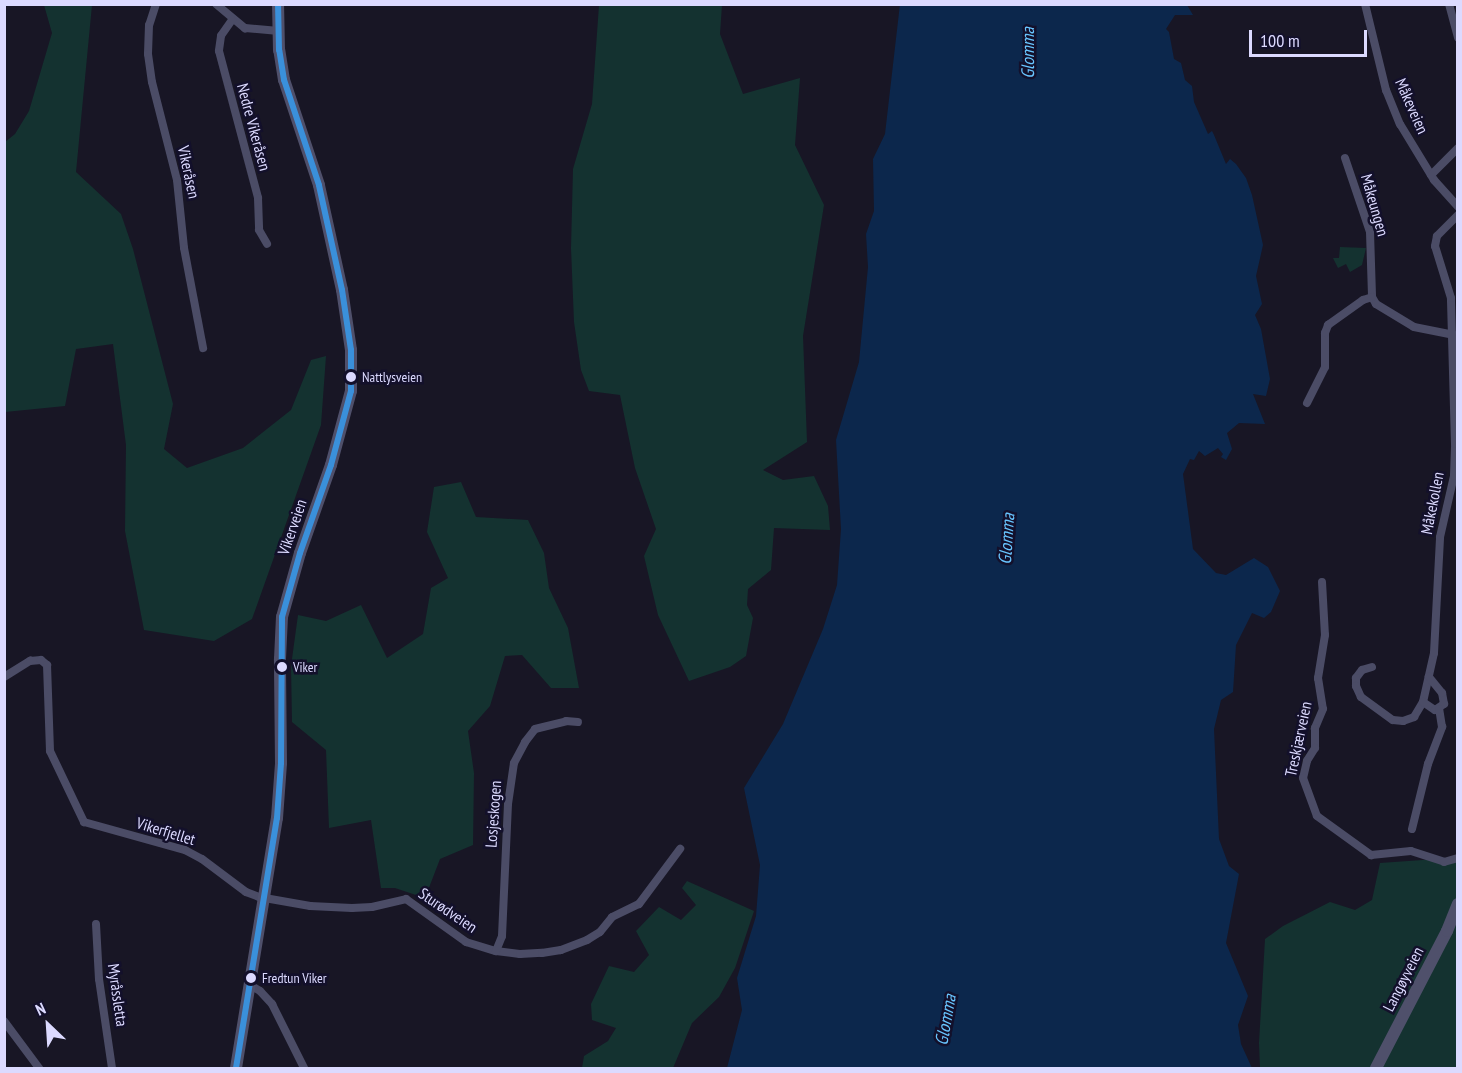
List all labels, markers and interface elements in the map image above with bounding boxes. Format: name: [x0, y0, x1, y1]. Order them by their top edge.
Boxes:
scale bar: [1252, 18, 1370, 56]
water label: Glomma: [1017, 27, 1039, 79]
text: 100 m: [1260, 29, 1300, 52]
street label: Måkeveien: [1391, 75, 1433, 137]
street label: Nedre Vikeråsen: [233, 81, 275, 173]
street label: Vikeråsen: [174, 144, 204, 200]
street label: Måkeungen: [1357, 172, 1393, 238]
place label: Nattlysveien: [362, 369, 422, 385]
marker: Nattlysveien: [345, 371, 357, 383]
street label: Måkekollen: [1417, 470, 1447, 536]
street label: Vikerveien: [274, 497, 310, 557]
water label: Glomma: [994, 513, 1020, 565]
place label: Viker: [293, 659, 317, 675]
marker: Viker: [276, 661, 288, 673]
street label: Treskjærveien: [1281, 700, 1315, 778]
street label: Losjeskogen: [481, 780, 505, 848]
street label: Vikerfjellet: [134, 813, 198, 849]
street label: Sturødveien: [415, 883, 481, 937]
street label: Langøyveien: [1379, 944, 1427, 1014]
street label: Myråssletta: [104, 962, 132, 1028]
place label: Fredtun Viker: [262, 970, 327, 986]
marker: Fredtun Viker: [245, 972, 257, 984]
water label: Glomma: [931, 993, 961, 1047]
north arrow: [18, 995, 78, 1055]
text: N: [32, 998, 49, 1020]

